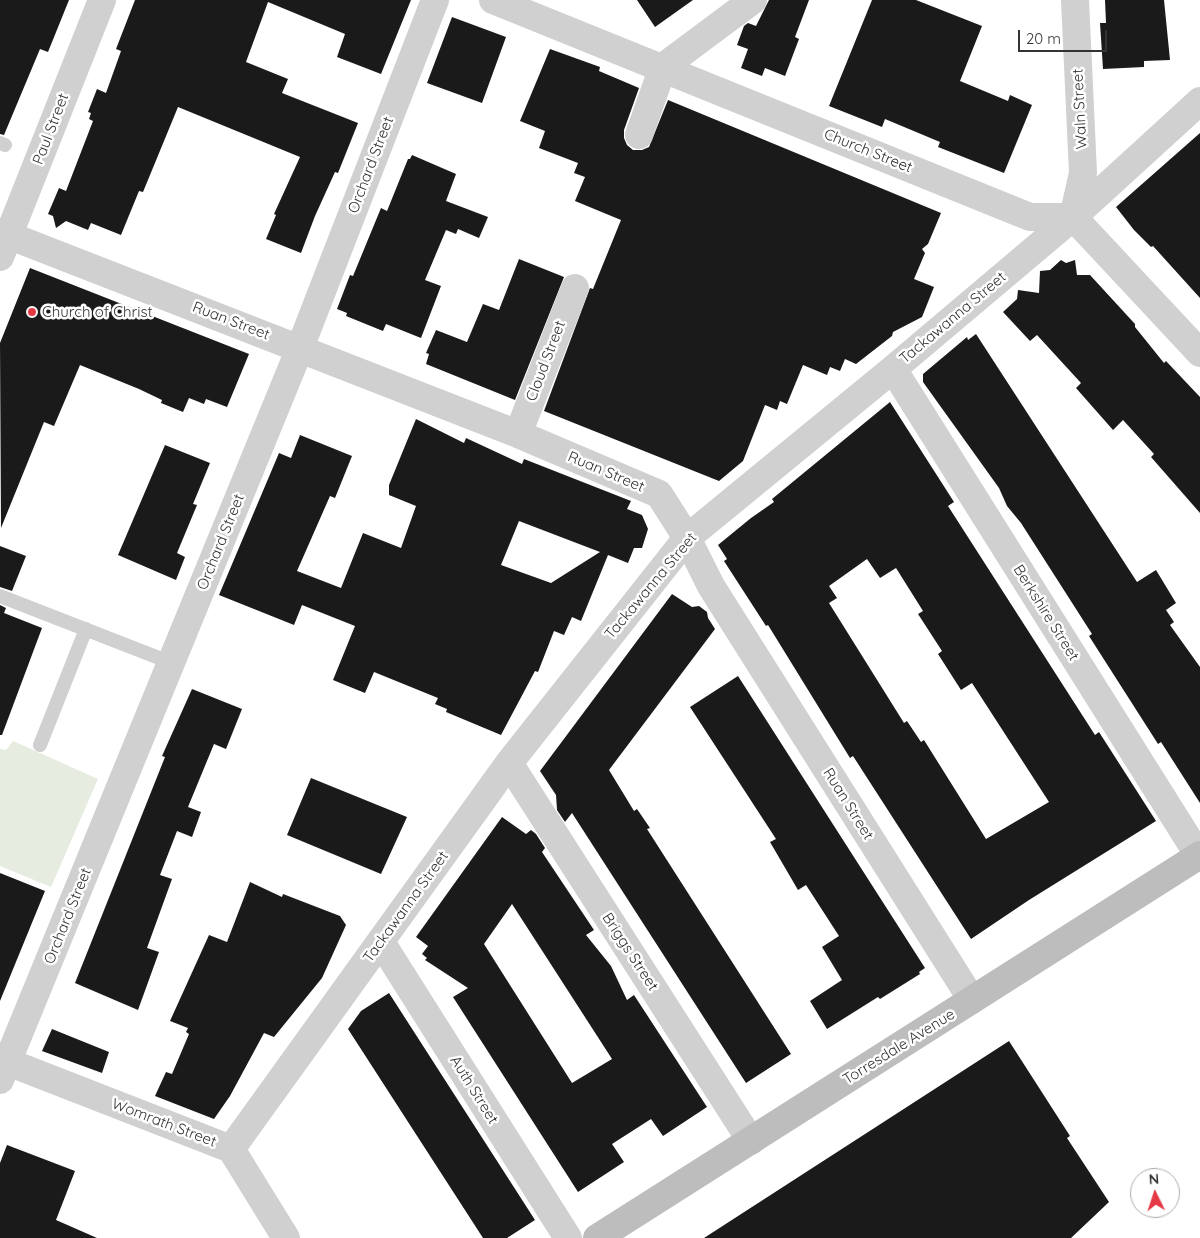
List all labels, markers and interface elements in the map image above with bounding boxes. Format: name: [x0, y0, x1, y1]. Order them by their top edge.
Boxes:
scale bar: [1020, 20, 1109, 52]
text: 20 m: [1026, 29, 1061, 48]
street label: Waln Street: [1069, 68, 1091, 150]
street label: Paul Street: [29, 91, 73, 167]
street label: Orchard Street: [344, 114, 398, 216]
street label: Church Street: [821, 125, 915, 177]
street label: Tackawanna Street: [896, 268, 1010, 368]
street label: Ruan Street: [190, 298, 272, 344]
place label: Church of Christ: [42, 303, 153, 321]
marker: Church of Christ: [26, 306, 38, 318]
street label: Cloud Street: [522, 318, 570, 404]
street label: Ruan Street: [565, 448, 647, 496]
street label: Orchard Street: [194, 491, 248, 593]
street label: Tackawanna Street: [601, 529, 701, 643]
street label: Berkshire Street: [1009, 562, 1083, 664]
street label: Ruan Street: [819, 765, 877, 843]
street label: Tackawanna Street: [360, 848, 452, 966]
street label: Orchard Street: [41, 865, 95, 967]
street label: Briggs Street: [598, 910, 662, 994]
street label: Torresdale Avenue: [840, 1005, 958, 1089]
street label: Auth Street: [446, 1053, 502, 1127]
street label: Womrath Street: [109, 1095, 219, 1151]
north arrow: [1130, 1168, 1180, 1218]
text: N: [1148, 1170, 1160, 1188]

